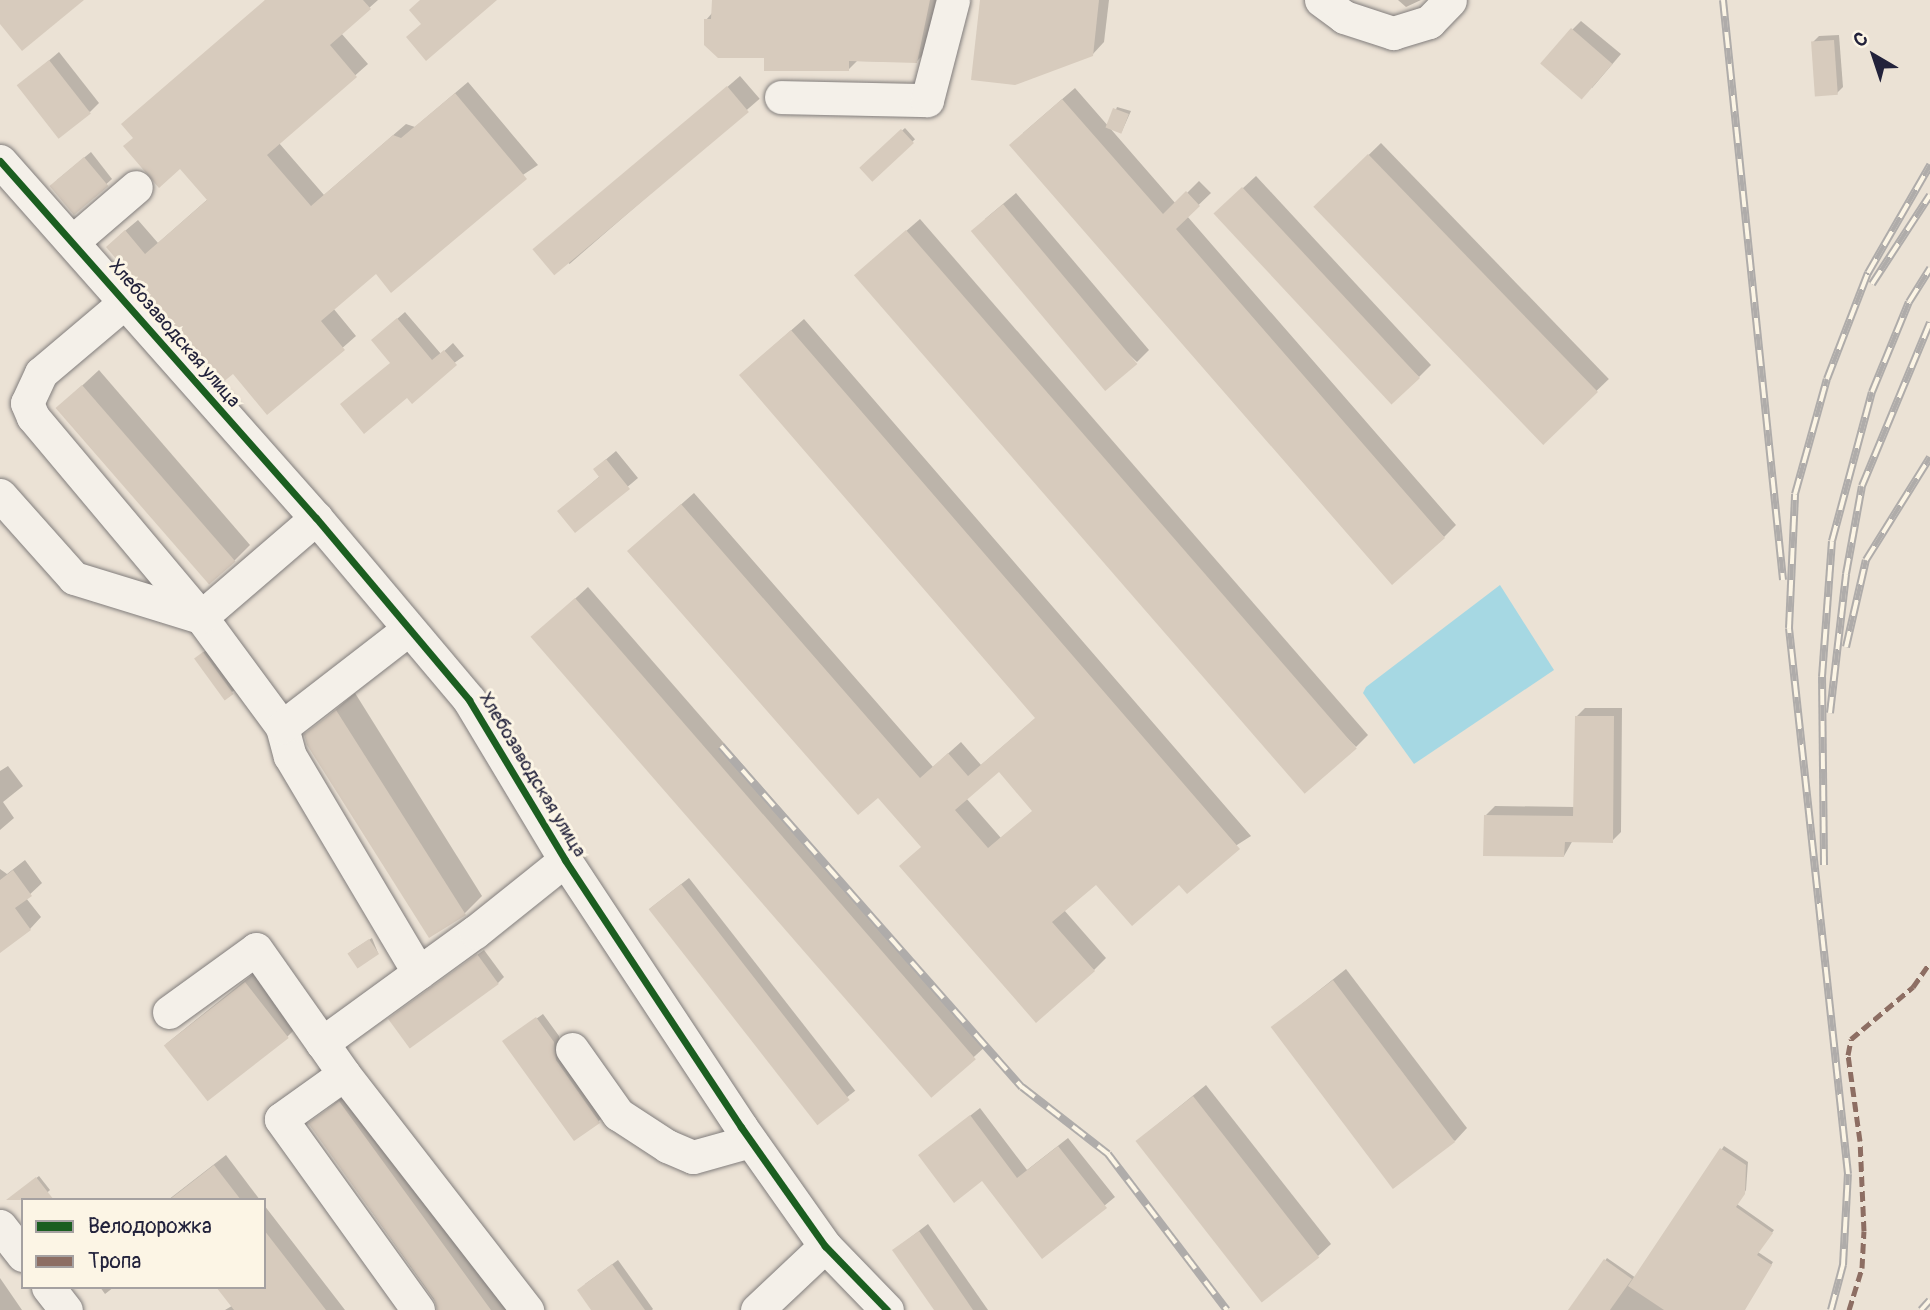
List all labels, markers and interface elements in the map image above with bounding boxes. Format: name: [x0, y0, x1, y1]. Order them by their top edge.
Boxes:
north arrow: [1839, 21, 1909, 91]
text: С: [1849, 27, 1873, 53]
street label: Хлебозаводская улица: [104, 255, 244, 413]
street label: Хлебозаводская улица: [474, 688, 590, 862]
legend: [21, 1198, 266, 1289]
text: Велодорожка: [88, 1213, 212, 1240]
text: Тропа: [88, 1248, 141, 1275]

